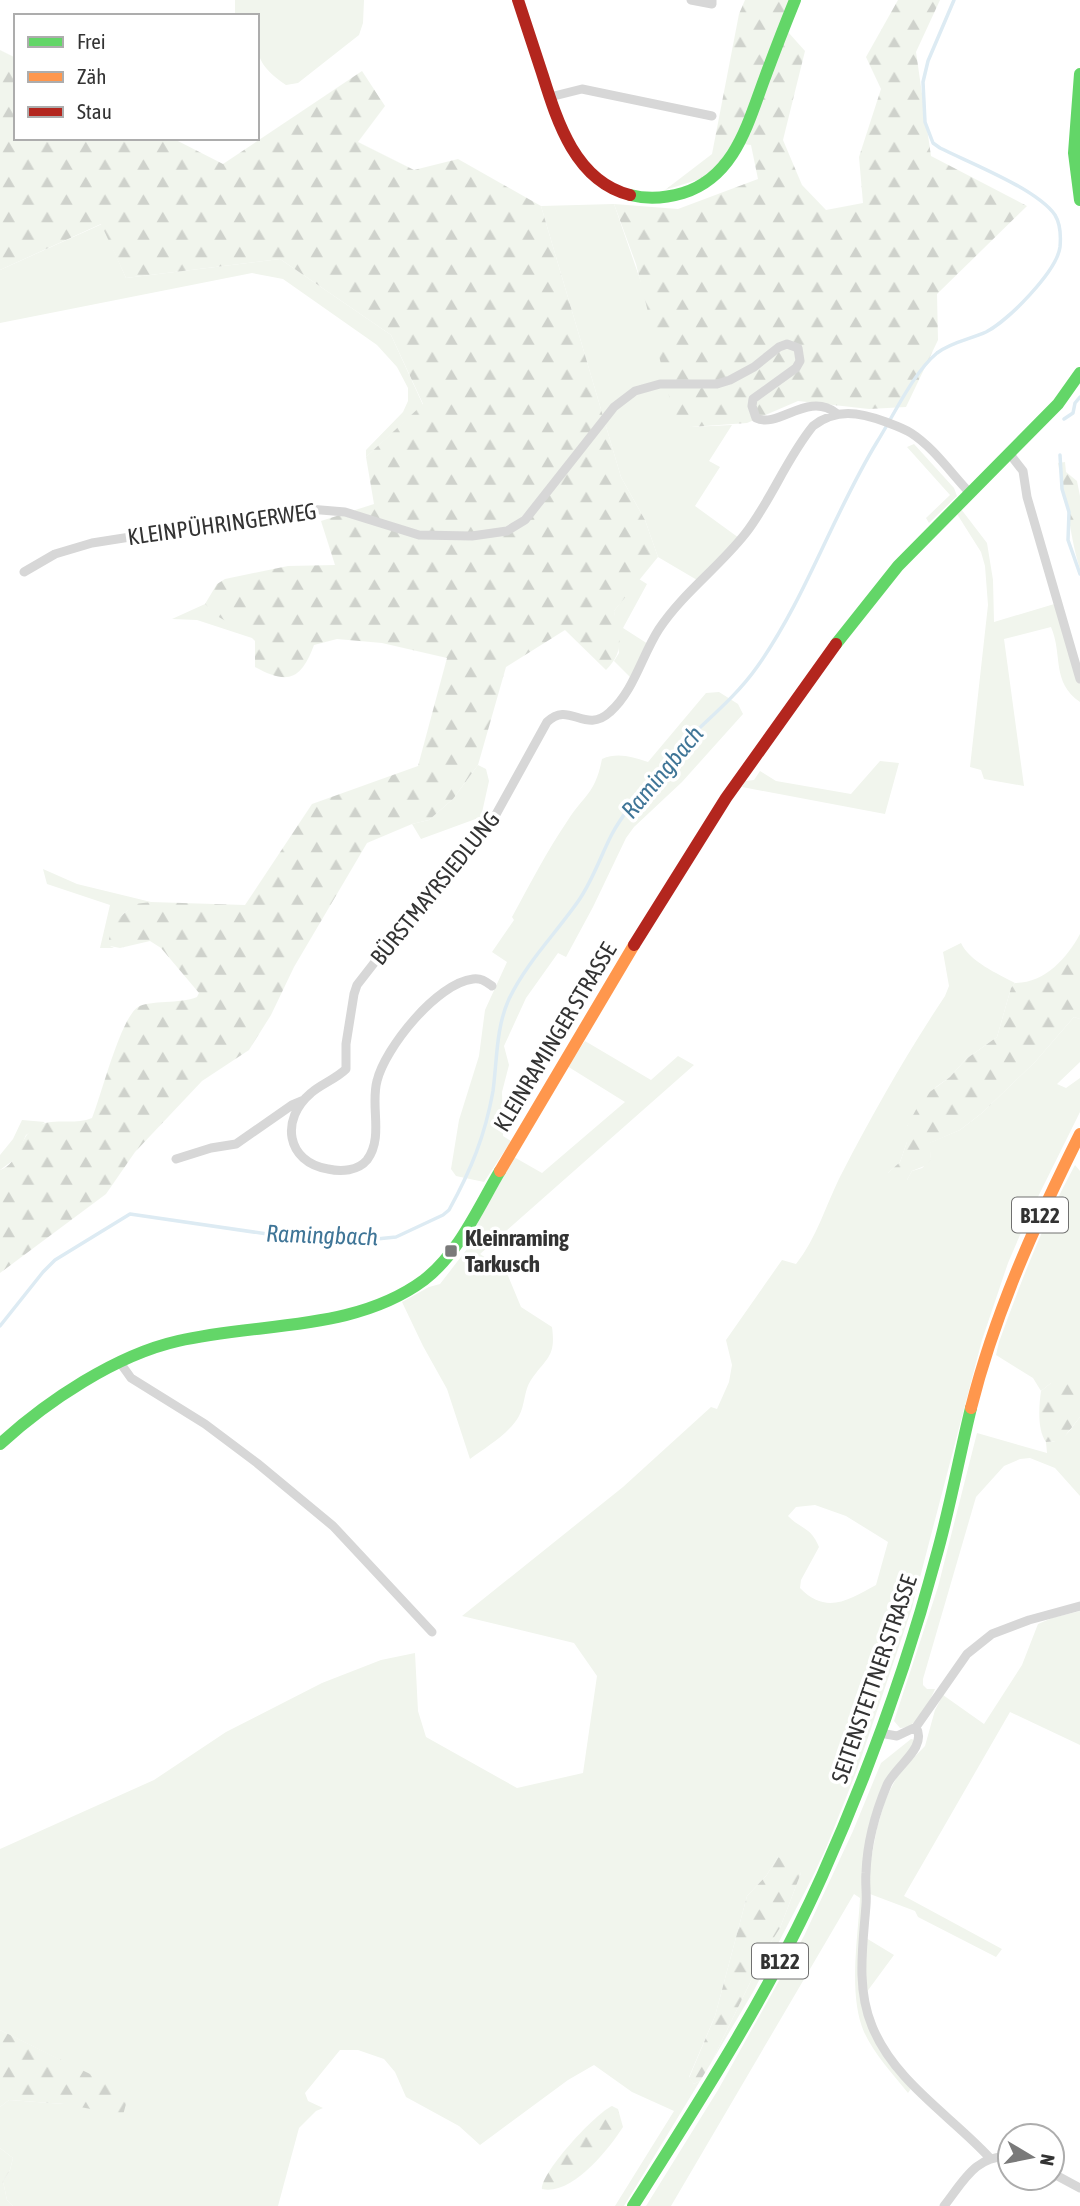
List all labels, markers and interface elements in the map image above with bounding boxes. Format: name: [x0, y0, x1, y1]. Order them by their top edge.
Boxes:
legend: [14, 14, 259, 140]
text: Frei: [77, 29, 106, 53]
text: Zäh: [77, 64, 106, 88]
text: Stau: [77, 99, 112, 123]
street label: KLEINPÜHRINGERWEG: [126, 498, 318, 550]
water label: Ramingbach: [616, 720, 709, 824]
street label: BÜRSTMAYRSIEDLUNG: [365, 806, 505, 970]
street label: KLEINRAMINGER STRASSE: [488, 938, 622, 1136]
road number: B122: [1012, 1198, 1068, 1232]
water label: Ramingbach: [266, 1220, 379, 1250]
place label: Kleinraming Tarkusch: [465, 1225, 569, 1277]
marker: Kleinraming Tarkusch: [443, 1243, 459, 1259]
street label: SEITENSTETTNER STRASSE: [826, 1571, 922, 1786]
road number: B122: [752, 1944, 808, 1979]
north arrow: [996, 2122, 1066, 2192]
text: N: [1036, 2153, 1060, 2167]

